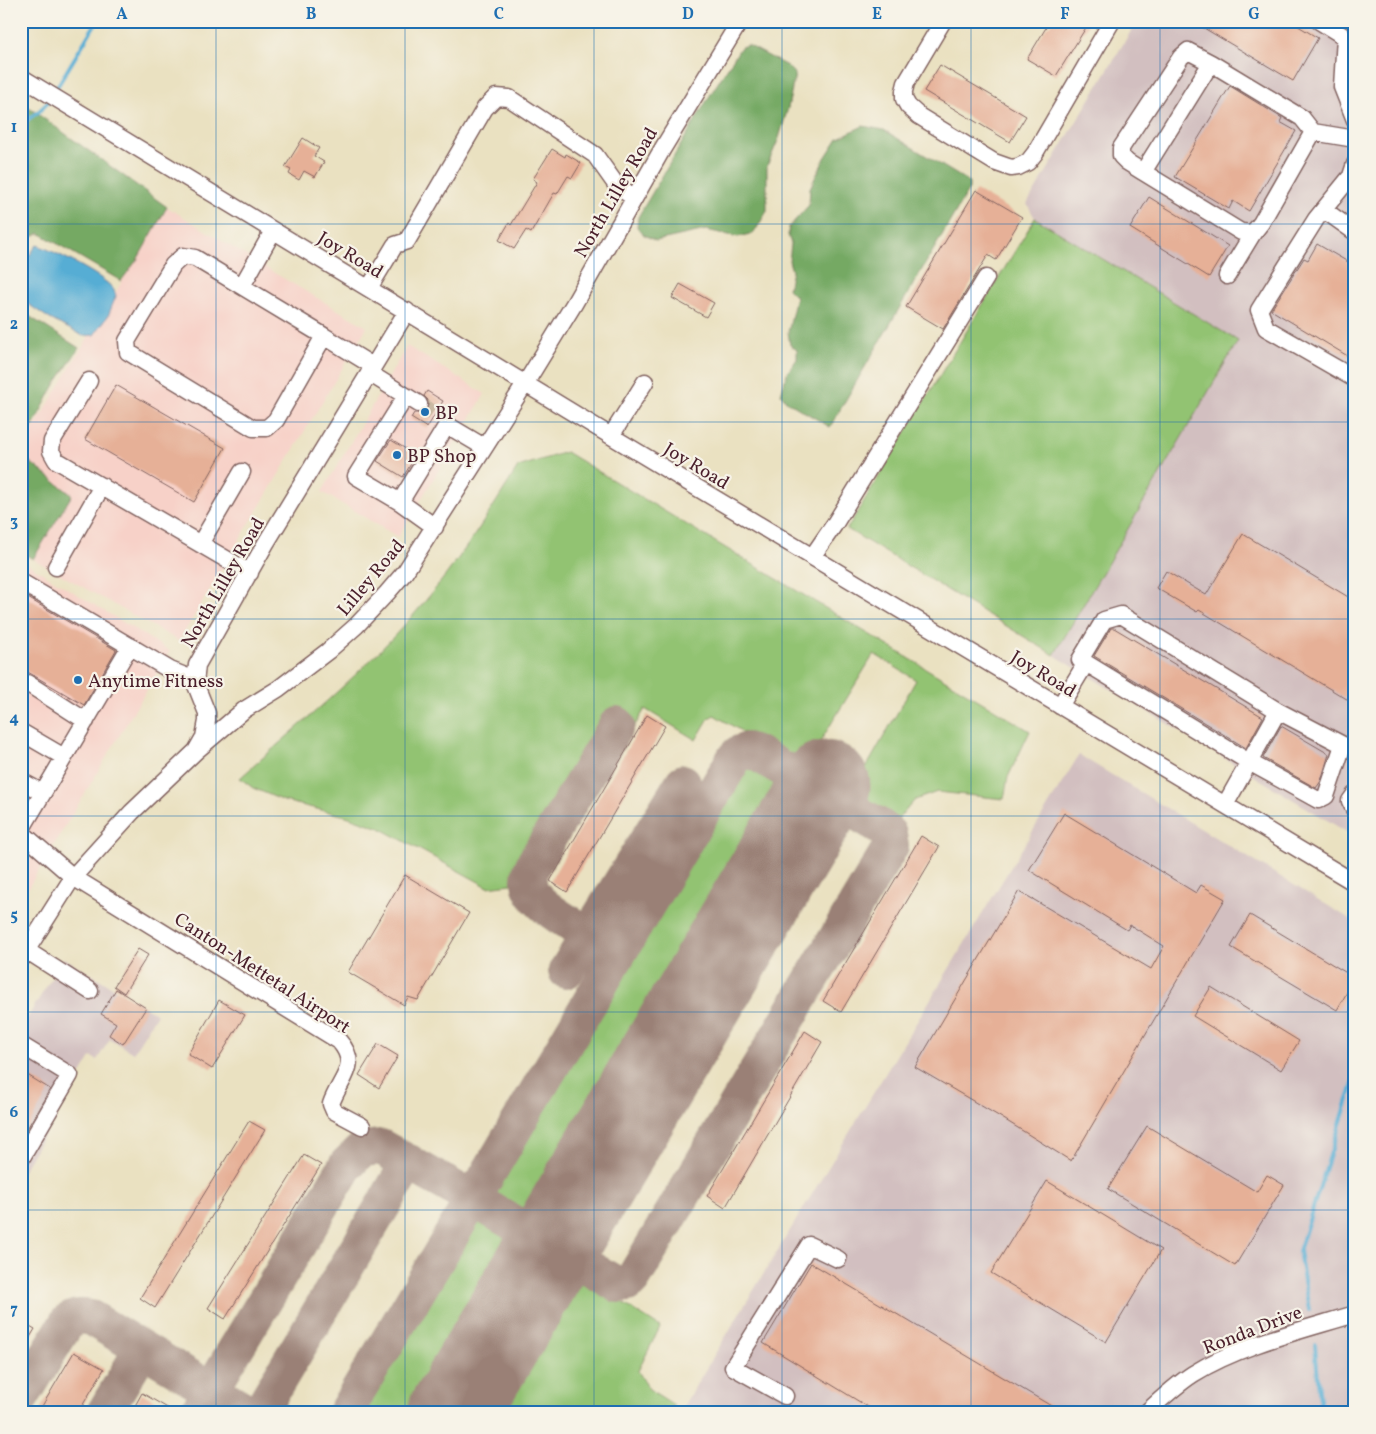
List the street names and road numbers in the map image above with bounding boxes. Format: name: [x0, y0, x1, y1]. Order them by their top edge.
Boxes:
street label: North Lilley Road: [569, 123, 665, 263]
street label: Joy Road: [312, 226, 388, 286]
street label: Joy Road: [658, 437, 734, 497]
street label: North Lilley Road: [176, 513, 272, 653]
street label: Lilley Road: [332, 534, 411, 622]
street label: Joy Road: [1005, 645, 1081, 705]
street label: Canton-Mettetal Airport: [169, 907, 355, 1041]
street label: Ronda Drive: [1199, 1300, 1306, 1362]

